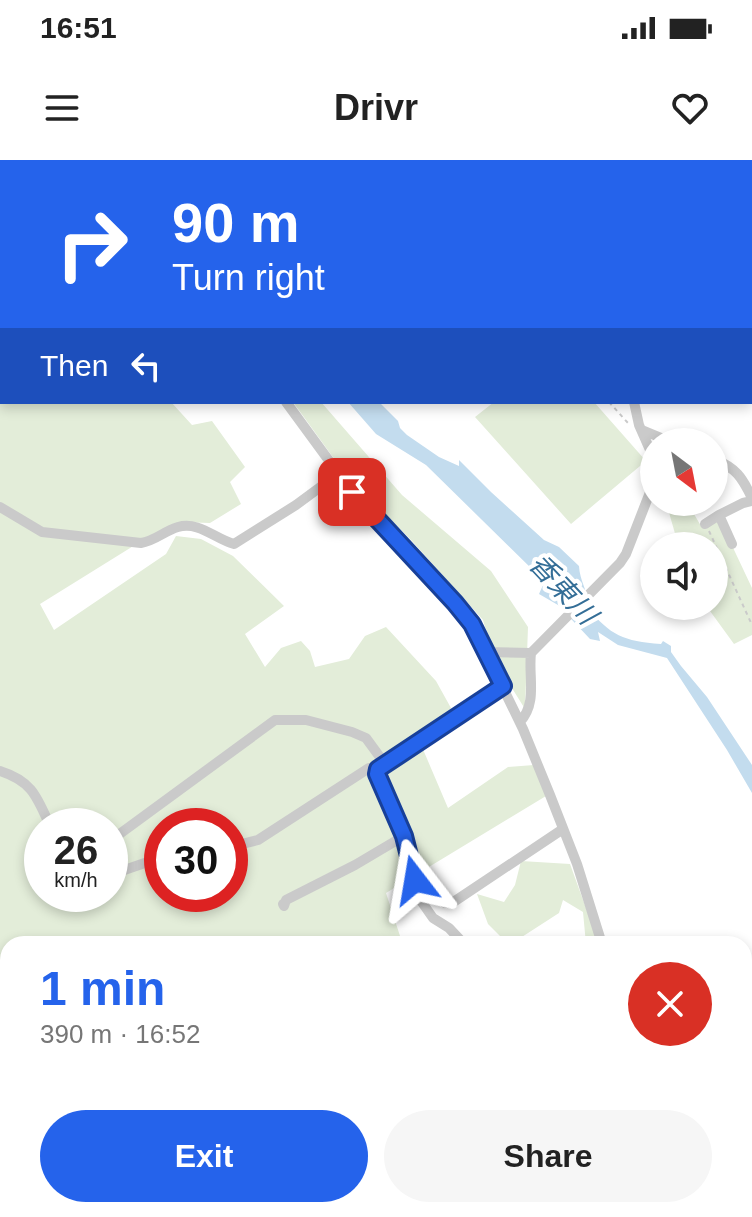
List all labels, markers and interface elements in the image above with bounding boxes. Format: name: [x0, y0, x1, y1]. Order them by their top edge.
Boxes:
text: 16:51: [40, 11, 117, 44]
icon: menu: [40, 86, 84, 130]
icon: heart: [668, 86, 712, 130]
text: Drivr: [334, 87, 418, 128]
text: 90 m: [172, 191, 300, 254]
icon: right: [40, 192, 144, 296]
text: Turn right: [172, 257, 325, 298]
icon: left: [124, 344, 168, 388]
text: Then: [40, 349, 108, 382]
north arrow: [640, 428, 728, 516]
map controls: [640, 428, 728, 620]
pin: [318, 458, 386, 526]
icon: arrive: [330, 470, 374, 514]
button: sound: [640, 532, 728, 620]
water label: 香東川: [523, 548, 605, 632]
speed limit sign: 30: [144, 808, 248, 912]
text: 26: [54, 828, 98, 872]
position arrow: [373, 838, 457, 922]
text: km/h: [54, 869, 98, 891]
text: 1 min: [40, 962, 165, 1015]
button: close: [628, 962, 712, 1046]
text: 390 m · 16:52: [40, 1019, 200, 1049]
button: Exit: [40, 1110, 368, 1202]
button: Share: [384, 1110, 712, 1202]

